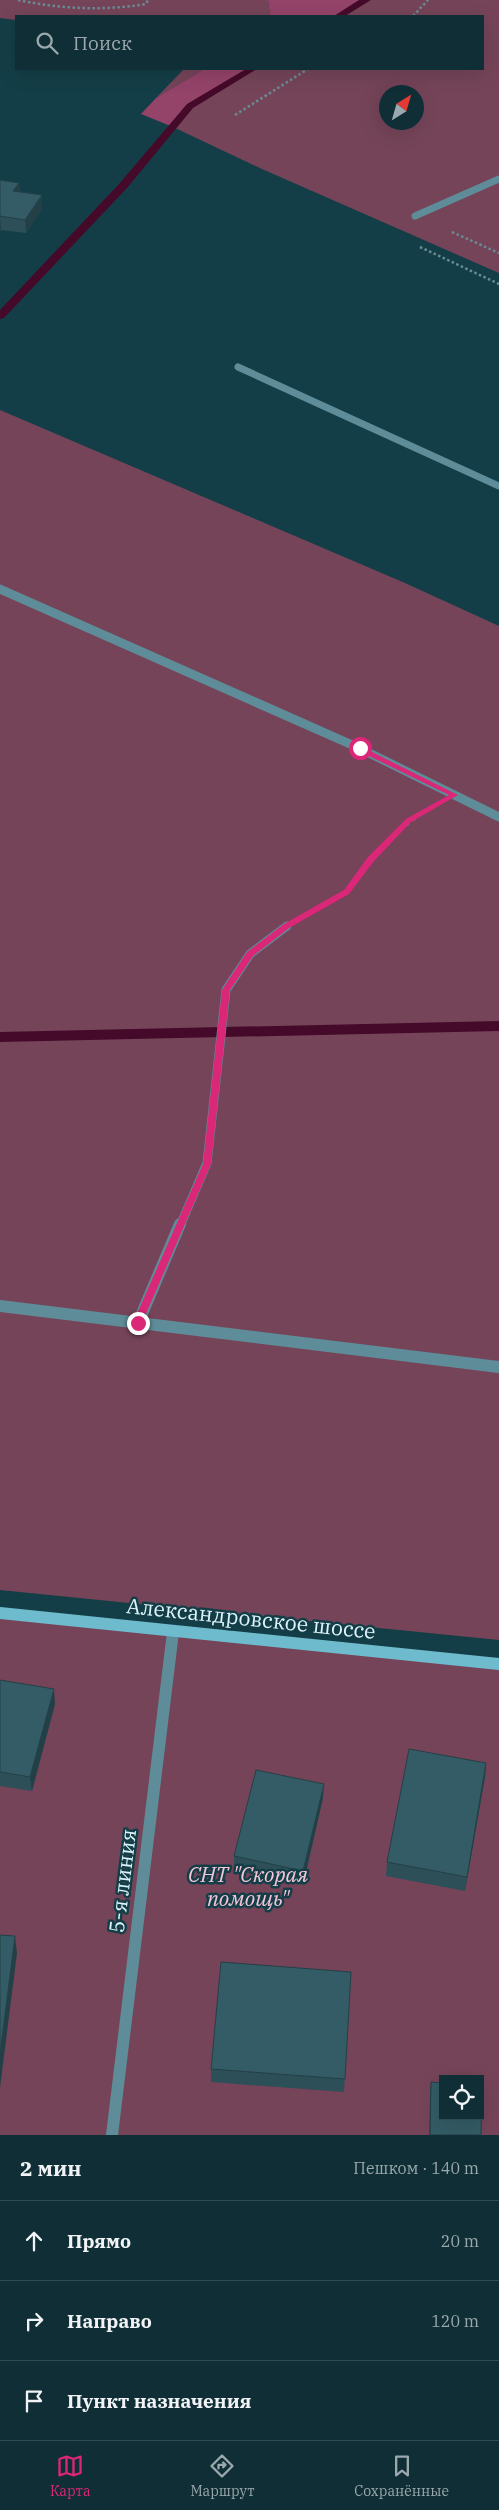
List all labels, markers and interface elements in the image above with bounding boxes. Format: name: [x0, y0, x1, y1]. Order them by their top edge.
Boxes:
search box: [15, 15, 484, 70]
icon: search: [33, 29, 61, 57]
text: Поиск: [73, 31, 132, 55]
north arrow: [379, 85, 424, 130]
route start: [349, 737, 372, 760]
route end: [127, 1312, 150, 1335]
street label: Александровское шоссе: [125, 1591, 377, 1645]
street label: 5-я линия: [102, 1827, 142, 1934]
park label: СНТ "Скорая помощь": [188, 1860, 308, 1912]
map controls: [439, 2075, 484, 2120]
button: locate: [439, 2075, 484, 2120]
text: 2 мин: [20, 2154, 82, 2182]
text: Пешком · 140 m: [353, 2158, 479, 2178]
icon: ahead: [20, 2227, 48, 2255]
text: Прямо: [67, 2229, 131, 2253]
text: 20 m: [441, 2231, 479, 2251]
icon: right: [20, 2307, 48, 2335]
text: Направо: [67, 2309, 152, 2333]
text: 120 m: [431, 2311, 479, 2331]
icon: arrive: [20, 2387, 48, 2415]
text: Пункт назначения: [67, 2389, 251, 2413]
tab: Карта: [50, 2452, 91, 2500]
tab: Маршрут: [190, 2452, 254, 2500]
tab: Сохранённые: [354, 2452, 449, 2500]

